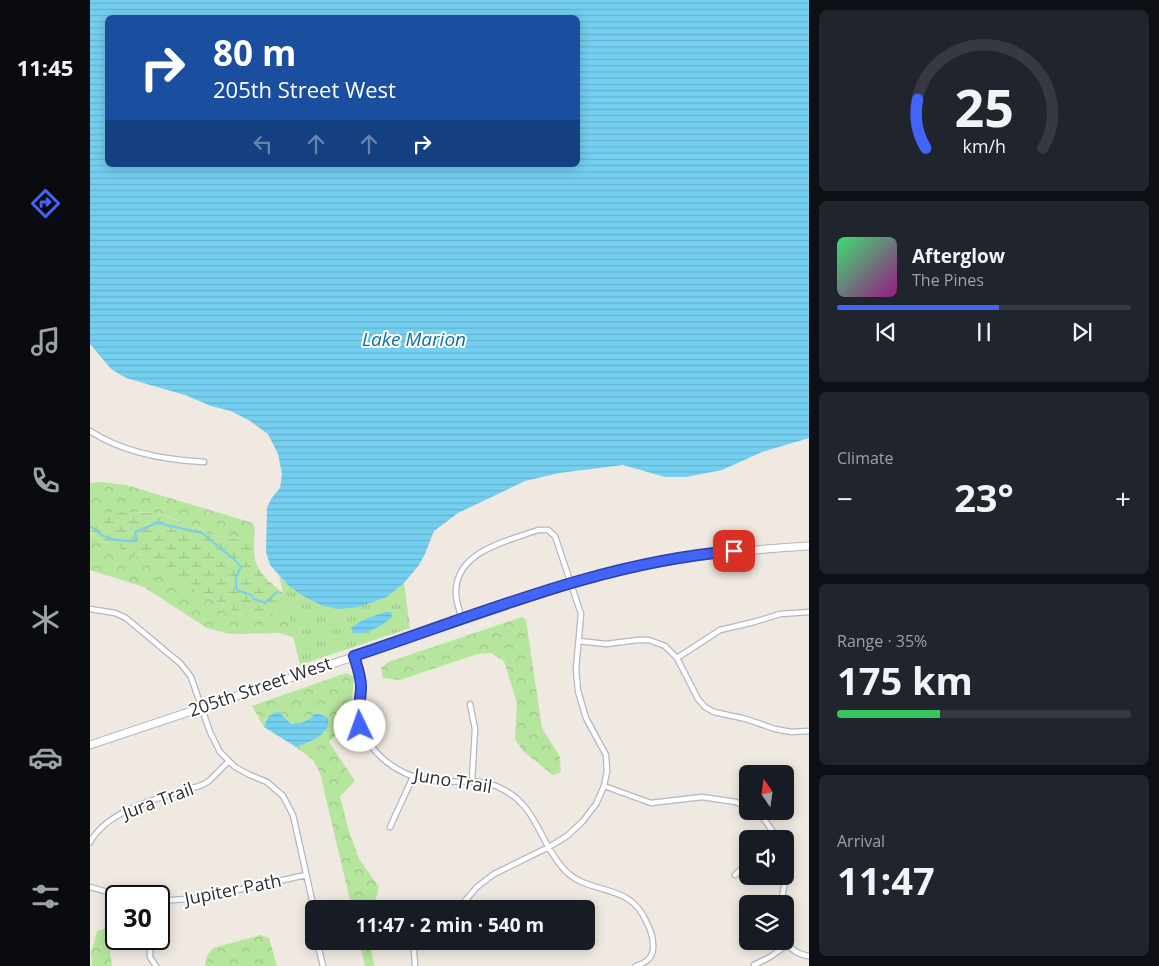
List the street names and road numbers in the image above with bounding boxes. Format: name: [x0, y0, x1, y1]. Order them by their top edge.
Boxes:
street label: 205th Street West: [185, 650, 334, 722]
street label: Juno Trail: [410, 762, 494, 798]
street label: Jura Trail: [117, 776, 197, 825]
street label: Jupiter Path: [180, 868, 283, 911]

